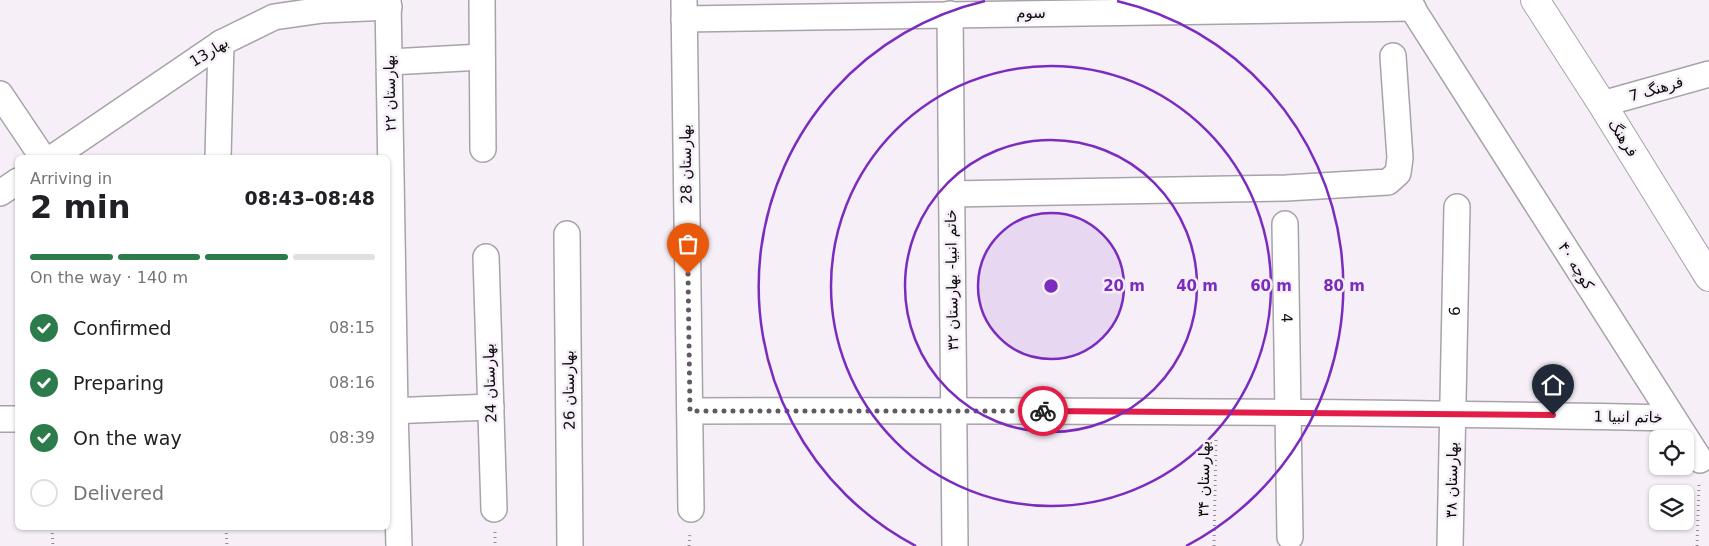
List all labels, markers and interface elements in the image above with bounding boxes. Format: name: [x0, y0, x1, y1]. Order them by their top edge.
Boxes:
street label: سوم: [1016, 4, 1046, 22]
street label: بهار13: [186, 33, 232, 71]
street label: بهارستان ۲۲: [380, 55, 400, 131]
street label: فرهنگ 7: [1627, 73, 1685, 105]
street label: فرهنگ: [1604, 116, 1642, 160]
street label: بهارستان 28: [676, 124, 696, 204]
text: Arriving in: [30, 169, 112, 188]
text: 08:43–08:48: [245, 187, 375, 209]
text: 2 min: [30, 188, 131, 226]
street label: خاتم انبیا- بهارستان ۳۲: [942, 209, 962, 351]
pin: [667, 223, 709, 274]
icon: bag: [674, 230, 702, 258]
street label: کوچه ۴۰: [1554, 239, 1598, 294]
text: On the way · 140 m: [30, 268, 188, 287]
centre of rings: [1042, 277, 1060, 295]
text: 20 m: [1103, 277, 1145, 295]
text: 40 m: [1176, 277, 1218, 295]
text: 60 m: [1250, 277, 1292, 295]
text: 80 m: [1323, 277, 1365, 295]
street label: 6: [1446, 306, 1464, 316]
street label: 4: [1277, 313, 1296, 323]
icon: check: [30, 314, 58, 342]
text: Confirmed: [73, 317, 172, 339]
text: 08:15: [329, 318, 375, 337]
street label: بهارستان 24: [480, 343, 500, 423]
street label: بهارستان 26: [559, 350, 579, 430]
pin: [1532, 364, 1574, 415]
icon: check: [30, 369, 58, 397]
icon: home: [1539, 371, 1567, 399]
text: Preparing: [73, 372, 164, 394]
text: 08:16: [329, 373, 375, 392]
courier: [1018, 386, 1068, 436]
icon: bike: [1029, 397, 1057, 425]
street label: خاتم انبیا 1: [1593, 407, 1663, 427]
icon: check: [30, 424, 58, 452]
text: On the way: [73, 427, 182, 449]
text: 08:39: [329, 428, 375, 447]
map controls: [1649, 430, 1694, 530]
button: locate: [1649, 430, 1694, 475]
street label: بهارستان ۳۴: [1194, 441, 1214, 517]
street label: بهارستان ۳۸: [1442, 442, 1462, 518]
text: Delivered: [73, 482, 164, 504]
button: layers: [1649, 485, 1694, 530]

